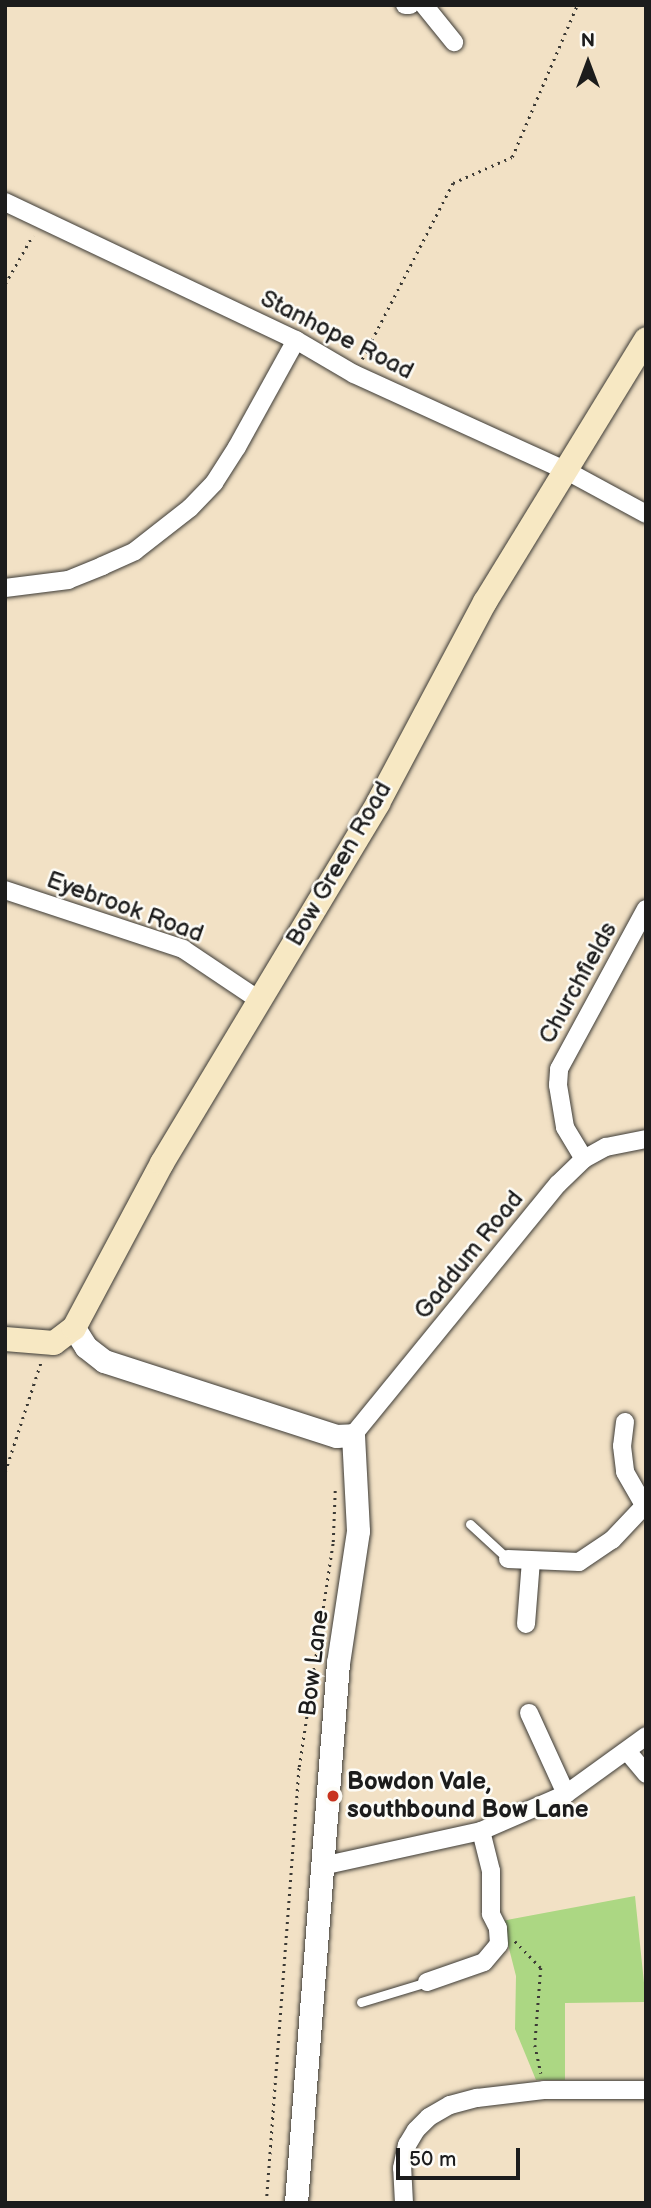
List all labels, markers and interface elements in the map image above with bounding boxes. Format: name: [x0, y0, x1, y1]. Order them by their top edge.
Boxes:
north arrow: [553, 28, 623, 98]
text: N: [581, 30, 595, 53]
street label: Stanhope Road: [256, 284, 418, 386]
street label: Bow Green Road: [280, 777, 398, 951]
street label: Eyebrook Road: [43, 865, 207, 949]
street label: Churchfields: [533, 917, 623, 1049]
street label: Gaddum Road: [408, 1185, 530, 1325]
street label: Bow Lane: [293, 1608, 335, 1718]
place label: Bowdon Vale, southbound Bow Lane: [347, 1768, 589, 1824]
marker: Bowdon Vale, southbound Bow Lane: [325, 1788, 341, 1804]
scale bar: [399, 2134, 523, 2178]
text: 50 m: [409, 2147, 456, 2172]

